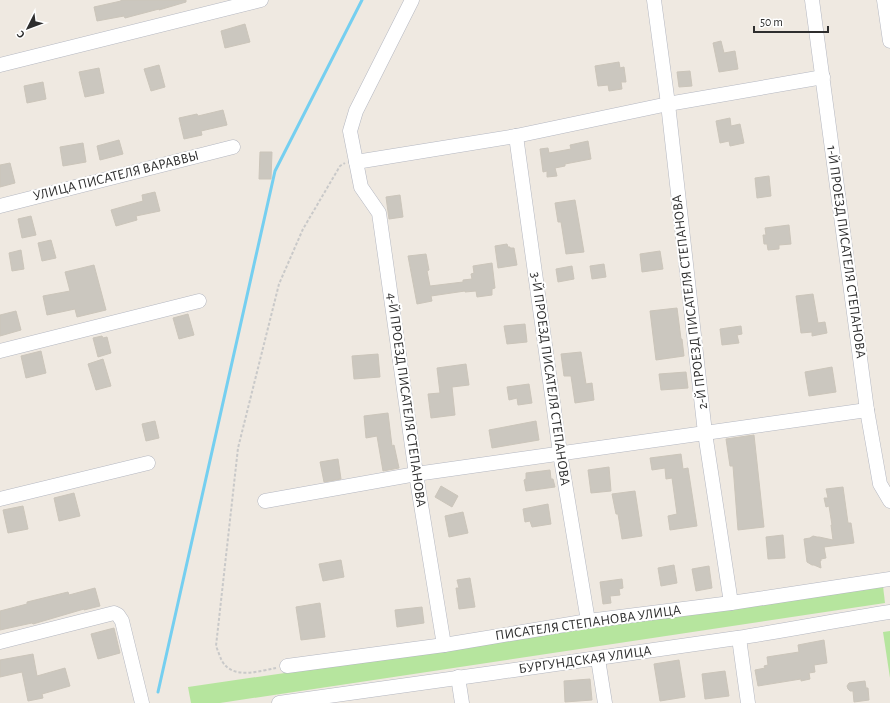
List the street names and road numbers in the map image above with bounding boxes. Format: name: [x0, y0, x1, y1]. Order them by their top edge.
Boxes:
street label: 1-Й ПРОЕЗД ПИСАТЕЛЯ СТЕПАНОВА: [824, 145, 869, 359]
street label: УЛИЦА ПИСАТЕЛЯ ВАРАВВЫ: [32, 149, 200, 203]
street label: 2-Й ПРОЕЗД ПИСАТЕЛЯ СТЕПАНОВА: [669, 194, 710, 410]
street label: 3-Й ПРОЕЗД ПИСАТЕЛЯ СТЕПАНОВА: [528, 271, 573, 487]
street label: 4-Й ПРОЕЗД ПИСАТЕЛЯ СТЕПАНОВА: [384, 292, 429, 508]
street label: ПИСАТЕЛЯ СТЕПАНОВА УЛИЦА: [494, 603, 682, 643]
street label: БУРГУНДСКАЯ УЛИЦА: [518, 644, 652, 676]

